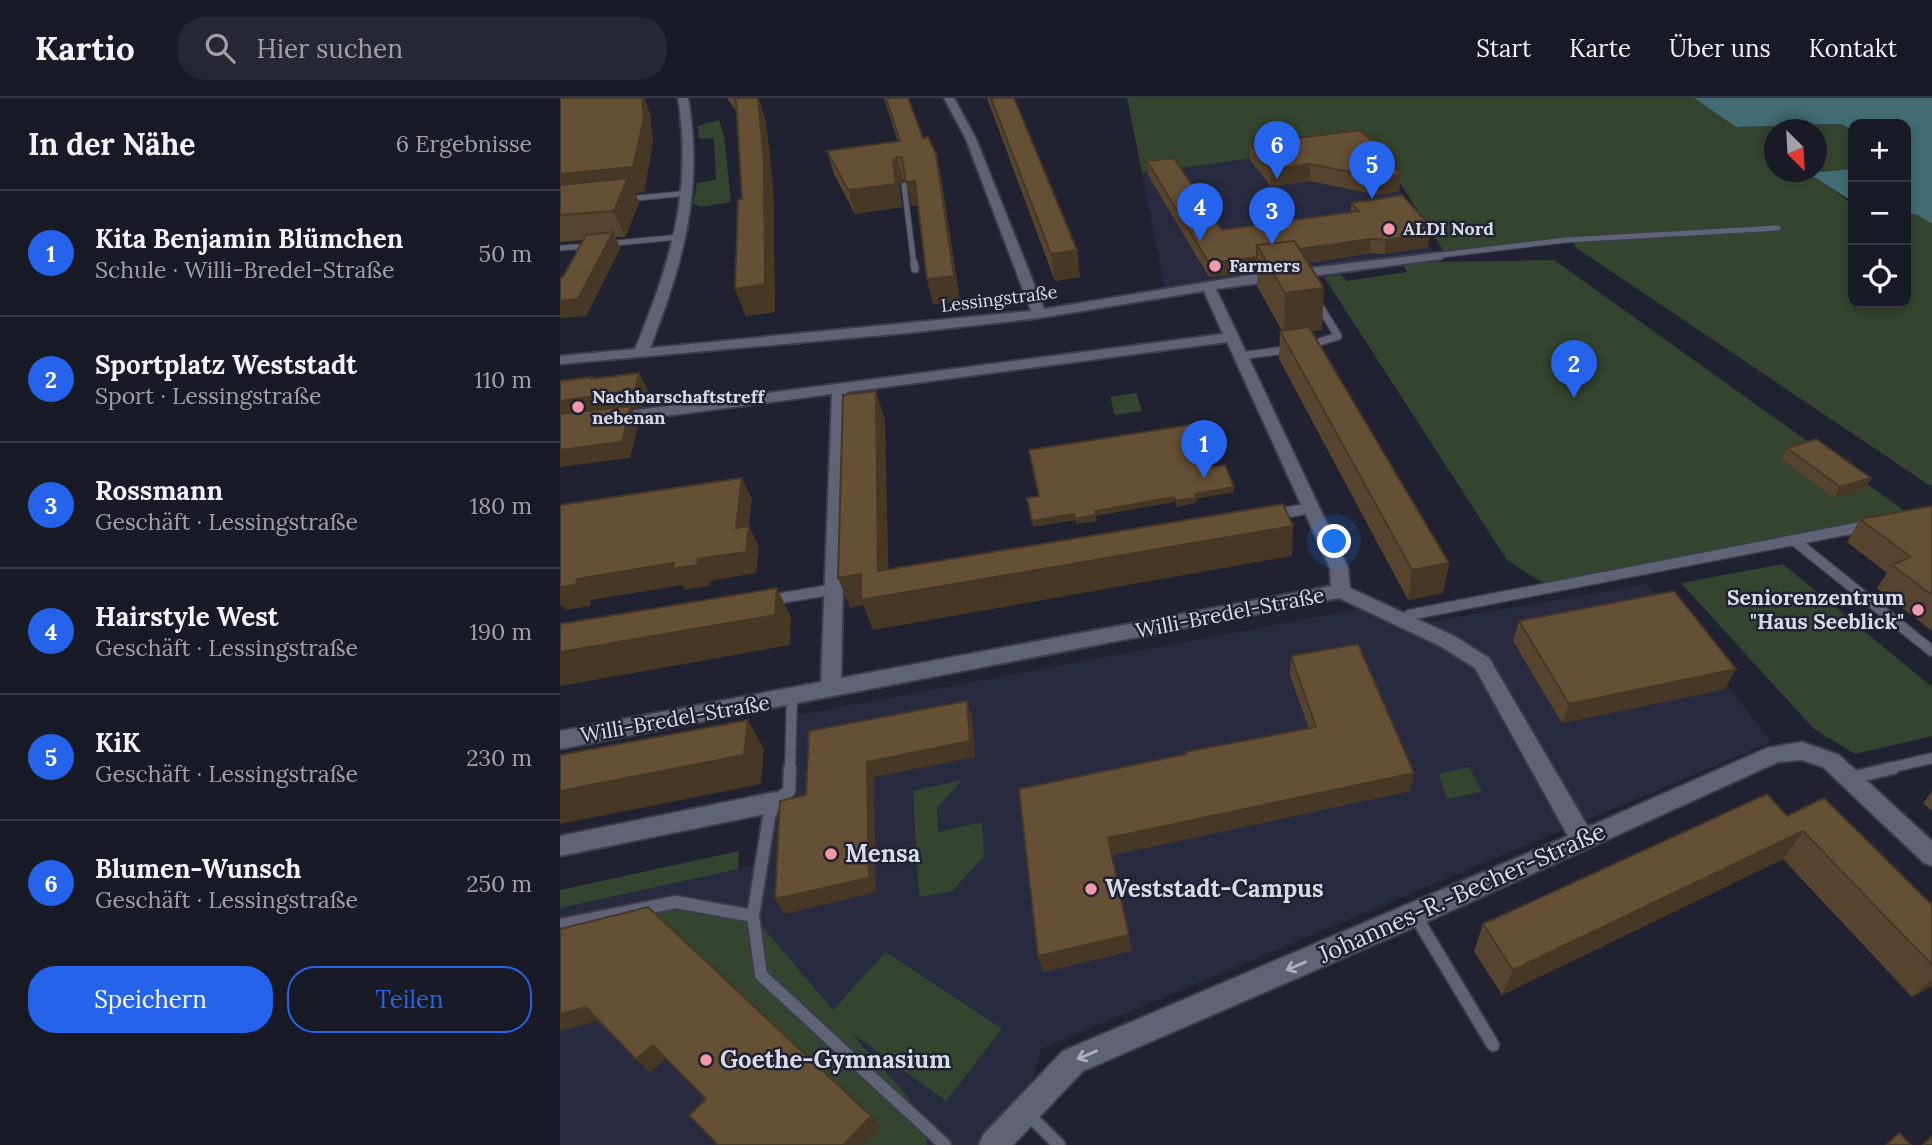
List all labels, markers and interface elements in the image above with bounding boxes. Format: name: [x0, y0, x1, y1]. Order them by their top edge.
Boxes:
search box: [177, 17, 667, 80]
text: Kartio: [35, 27, 135, 69]
icon: search: [201, 29, 239, 67]
text: Hier suchen: [257, 32, 403, 65]
text: Start: [1476, 33, 1531, 64]
text: Karte: [1569, 33, 1631, 64]
text: Über uns: [1669, 33, 1771, 64]
text: Kontakt: [1809, 33, 1897, 64]
north arrow: [1764, 119, 1827, 182]
map controls: [1848, 119, 1911, 308]
button: +: [1848, 119, 1911, 182]
pin: 6: [1254, 121, 1300, 179]
text: In der Nähe: [28, 125, 196, 163]
text: 6 Ergebnisse: [396, 129, 532, 158]
pin: 5: [1349, 141, 1395, 199]
button: −: [1848, 182, 1911, 245]
pin: 4: [1177, 183, 1223, 241]
pin: 3: [1249, 187, 1295, 245]
place label: ALDI Nord: [1403, 217, 1494, 240]
marker: ALDI Nord: [1381, 221, 1397, 237]
text: Kita Benjamin Blümchen: [95, 222, 403, 255]
text: 1: [46, 239, 56, 268]
text: 50 m: [479, 239, 532, 268]
button: locate: [1848, 245, 1911, 308]
place label: Farmers: [1229, 254, 1300, 277]
text: Schule · Willi-Bredel-Straße: [95, 255, 394, 284]
marker: Farmers: [1207, 258, 1223, 274]
street label: Lessingstraße: [939, 280, 1059, 317]
pin: 2: [1551, 340, 1597, 398]
text: Sportplatz Weststadt: [95, 348, 357, 381]
text: 2: [45, 365, 57, 394]
text: 110 m: [474, 365, 532, 394]
text: Sport · Lessingstraße: [95, 381, 322, 410]
place label: Nachbarschaftstreff nebenan: [592, 385, 765, 429]
marker: Nachbarschaftstreff nebenan: [570, 399, 586, 415]
pin: 1: [1181, 420, 1227, 478]
text: Rossmann: [95, 474, 223, 507]
text: 3: [45, 491, 57, 520]
text: 180 m: [470, 491, 532, 520]
text: Geschäft · Lessingstraße: [95, 507, 358, 536]
your location: [1317, 524, 1351, 558]
street label: Willi-Bredel-Straße: [1133, 581, 1327, 644]
place label: Seniorenzentrum "Haus Seeblick": [1727, 584, 1904, 635]
text: Hairstyle West: [95, 600, 279, 633]
marker: Seniorenzentrum "Haus Seeblick": [1910, 602, 1926, 618]
text: 4: [45, 617, 57, 646]
text: 190 m: [469, 617, 532, 646]
text: Geschäft · Lessingstraße: [95, 633, 358, 662]
street label: Willi-Bredel-Straße: [578, 689, 772, 748]
text: KiK: [95, 726, 140, 759]
text: 5: [45, 743, 57, 772]
text: 230 m: [466, 743, 532, 772]
text: Geschäft · Lessingstraße: [95, 759, 358, 788]
street label: Johannes-R.-Becher-Straße: [1313, 815, 1610, 970]
place label: Mensa: [845, 838, 921, 869]
marker: Mensa: [823, 846, 839, 862]
text: Blumen-Wunsch: [95, 852, 302, 885]
text: 6: [44, 869, 58, 898]
text: 250 m: [466, 869, 532, 898]
place label: Weststadt-Campus: [1105, 873, 1324, 904]
marker: Weststadt-Campus: [1083, 881, 1099, 897]
text: Geschäft · Lessingstraße: [95, 885, 358, 914]
one-way arrow: [1286, 960, 1307, 973]
button: Speichern: [28, 966, 273, 1033]
button: Teilen: [287, 966, 532, 1033]
place label: Goethe-Gymnasium: [720, 1044, 951, 1075]
one-way arrow: [1077, 1050, 1098, 1063]
marker: Goethe-Gymnasium: [698, 1052, 714, 1068]

